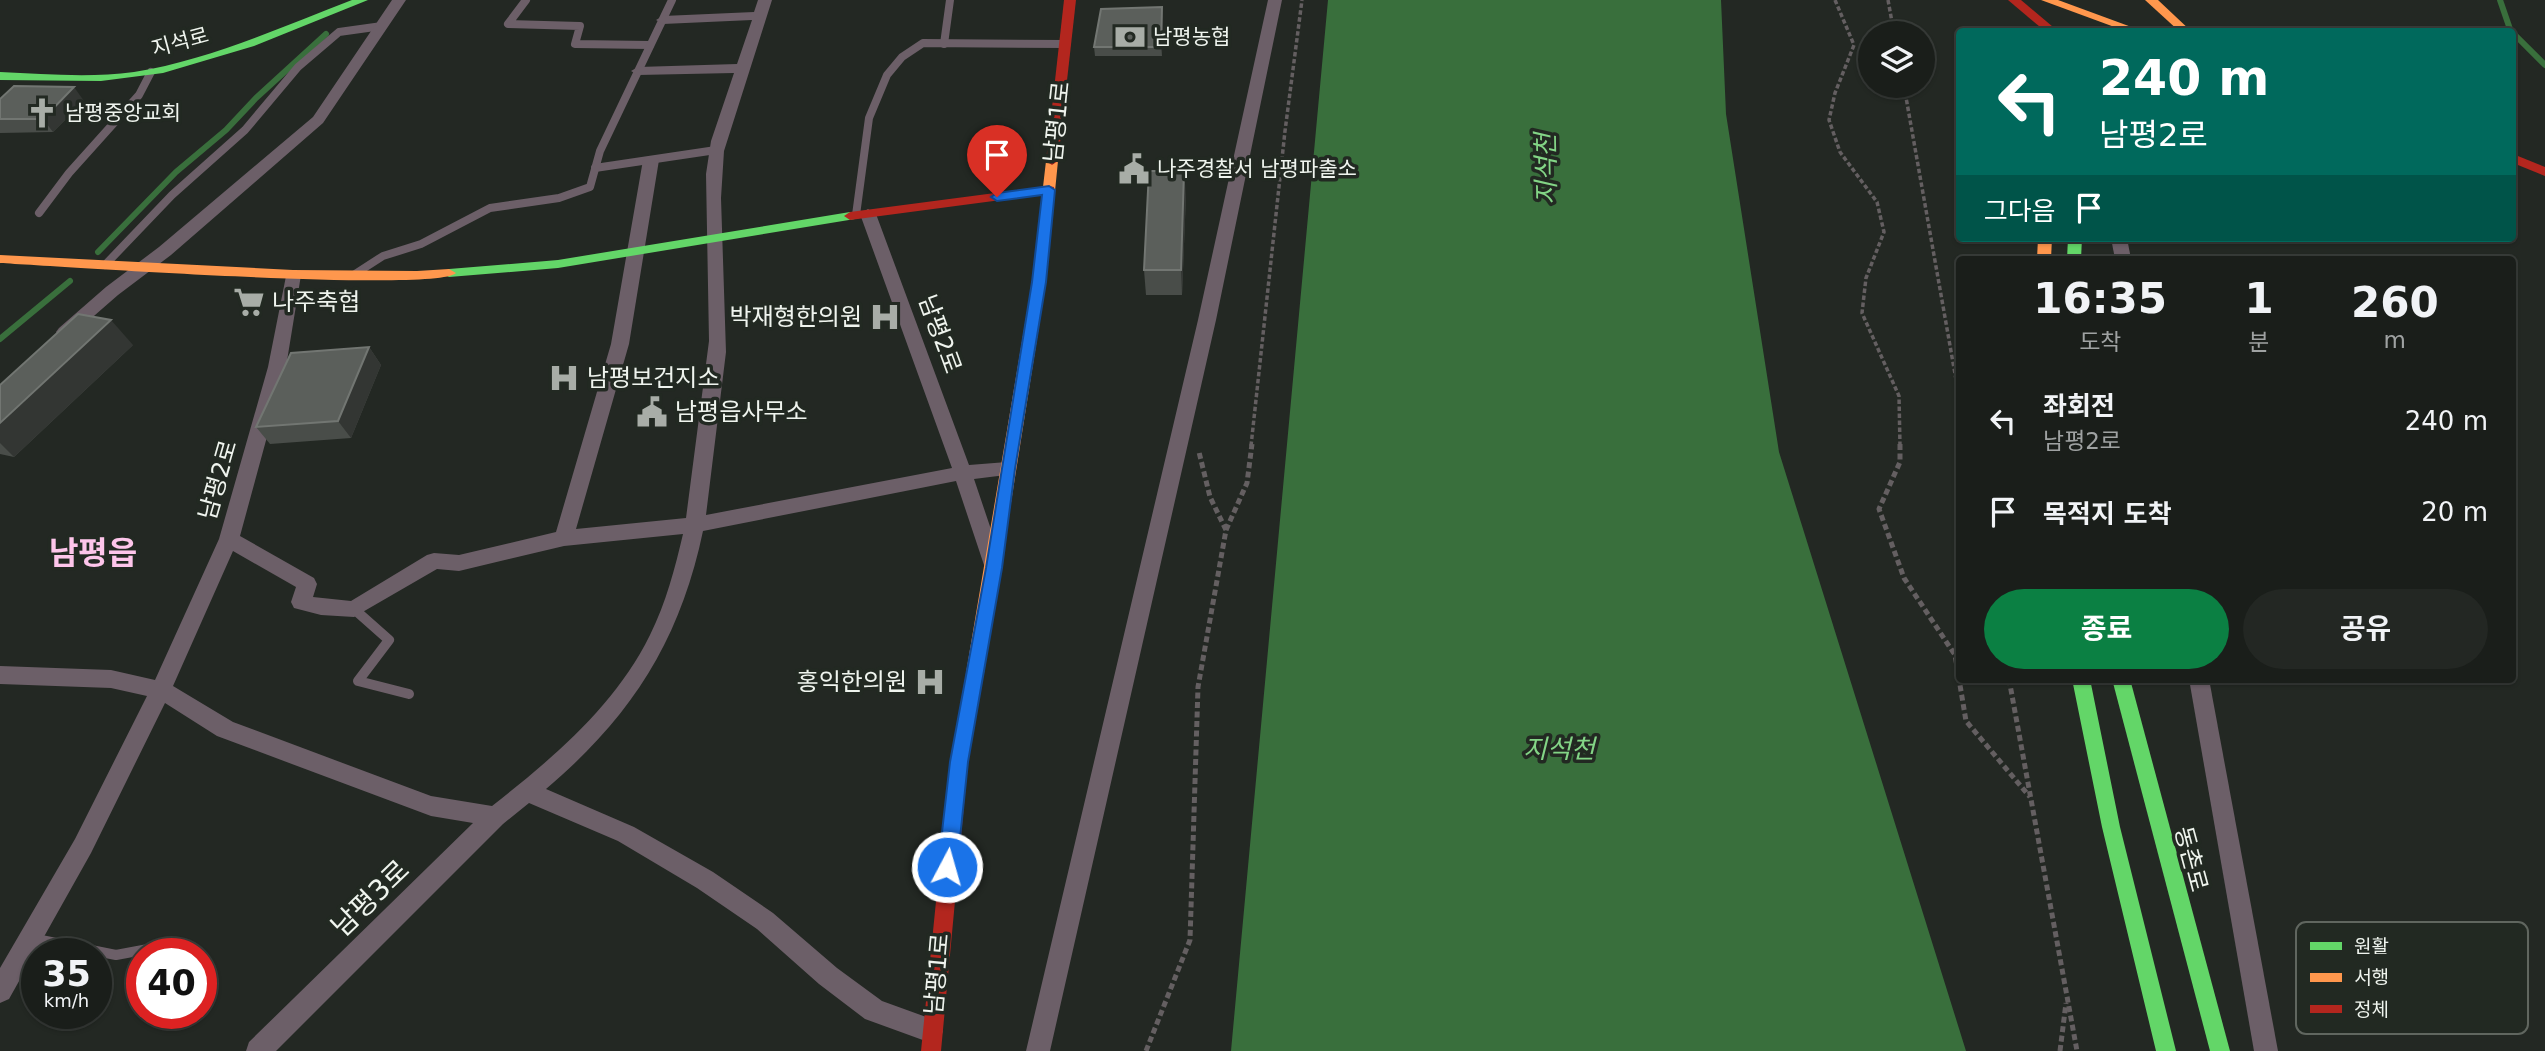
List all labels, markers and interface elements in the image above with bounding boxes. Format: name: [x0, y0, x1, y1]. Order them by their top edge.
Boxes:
bank icon: 남평농협: [1113, 20, 1147, 54]
map controls: [1858, 21, 1935, 98]
button: layers: [1858, 21, 1935, 98]
street label: 지석로: [149, 23, 211, 61]
place label: 남평농협: [1153, 25, 1230, 49]
text: 240 m: [2099, 50, 2269, 107]
icon: left: [1984, 56, 2075, 147]
street label: 남평1로: [1039, 80, 1075, 164]
church icon: 남평중앙교회: [25, 96, 59, 130]
place label: 남평중앙교회: [65, 101, 181, 125]
text: 남평2로: [2099, 116, 2208, 154]
pin: [967, 125, 1027, 197]
water label: 지석천: [1530, 130, 1562, 205]
icon: arrive: [978, 136, 1016, 174]
public building icon: 나주경찰서 남평파출소: [1117, 152, 1151, 186]
place label: 나주경찰서 남평파출소: [1157, 157, 1357, 181]
icon: arrive: [2070, 189, 2108, 227]
text: 그다음: [1984, 196, 2056, 226]
text: 16:35: [2033, 274, 2167, 323]
text: 1: [2244, 274, 2274, 323]
text: 260: [2351, 278, 2439, 327]
supermarket icon: 나주축협: [232, 285, 266, 319]
place label: 나주축협: [272, 288, 360, 316]
street label: 남평2로: [913, 291, 967, 377]
hospital icon: 박재형한의원: [868, 300, 902, 334]
place label: 박재형한의원: [730, 303, 862, 331]
text: m: [2384, 327, 2406, 353]
text: 도착: [2079, 329, 2121, 355]
text: 분: [2248, 329, 2270, 355]
hospital icon: 남평보건지소: [547, 361, 581, 395]
place label: 남평보건지소: [587, 364, 719, 392]
text: 좌회전: [2043, 391, 2115, 421]
public building icon: 남평읍사무소: [635, 395, 669, 429]
place label: 남평읍사무소: [675, 398, 807, 426]
icon: left: [1984, 402, 2022, 440]
text: 240 m: [2405, 406, 2488, 436]
text: 남평2로: [2043, 428, 2121, 454]
street label: 남평2로: [193, 437, 243, 523]
icon: arrive: [1984, 493, 2022, 531]
text: 20 m: [2421, 497, 2488, 527]
text: 목적지 도착: [2043, 499, 2172, 529]
district label: 남평읍: [49, 534, 137, 572]
button: 종료: [1984, 589, 2229, 669]
button: 공유: [2243, 589, 2488, 669]
hospital icon: 홍익한의원: [913, 665, 947, 699]
place label: 홍익한의원: [797, 668, 907, 696]
water label: 지석천: [1523, 734, 1598, 764]
street label: 동촌로: [2169, 823, 2213, 895]
position arrow: [910, 830, 984, 904]
street label: 남평3로: [325, 853, 416, 943]
legend: [2296, 922, 2528, 1034]
street label: 남평1로: [920, 932, 954, 1016]
text: 원활: [2354, 935, 2389, 957]
speed limit sign: 40: [126, 938, 217, 1029]
text: 35: [42, 954, 91, 994]
text: 서행: [2354, 966, 2389, 988]
text: km/h: [44, 990, 89, 1011]
text: 정체: [2354, 998, 2389, 1020]

